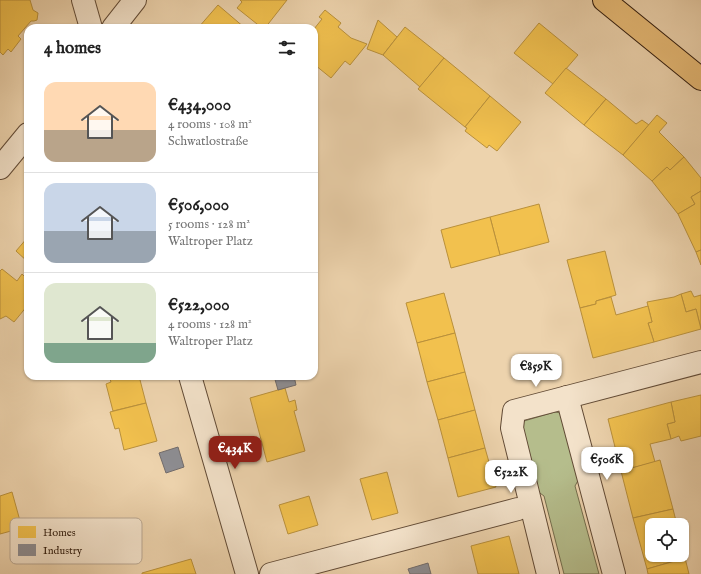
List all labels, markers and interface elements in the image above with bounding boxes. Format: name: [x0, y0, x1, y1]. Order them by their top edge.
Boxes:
icon: filters: [276, 37, 298, 59]
text: 4 homes: [44, 38, 101, 59]
text: €434,000: [168, 95, 231, 116]
icon: home: [76, 98, 124, 146]
text: 4 rooms · 108 m²: [168, 116, 252, 133]
text: Schwatlostraße: [168, 133, 248, 150]
text: €506,000: [168, 195, 229, 216]
icon: home: [76, 199, 124, 247]
text: 5 rooms · 128 m²: [168, 216, 250, 233]
text: Waltroper Platz: [168, 233, 253, 250]
text: €522,000: [168, 295, 230, 316]
icon: home: [76, 299, 124, 347]
text: 4 rooms · 128 m²: [168, 316, 252, 333]
text: Waltroper Platz: [168, 333, 253, 350]
pin: €859K: [508, 354, 564, 388]
text: €859K: [520, 358, 552, 375]
pin: €434K: [207, 436, 263, 470]
text: €434K: [218, 440, 252, 457]
pin: €506K: [579, 447, 635, 481]
text: €506K: [590, 451, 624, 468]
pin: €522K: [483, 460, 539, 494]
text: €522K: [494, 464, 528, 481]
legend: [10, 518, 142, 564]
map controls: [645, 518, 689, 562]
button: locate: [645, 518, 689, 562]
text: Homes: [43, 526, 76, 540]
text: Industry: [43, 544, 83, 558]

